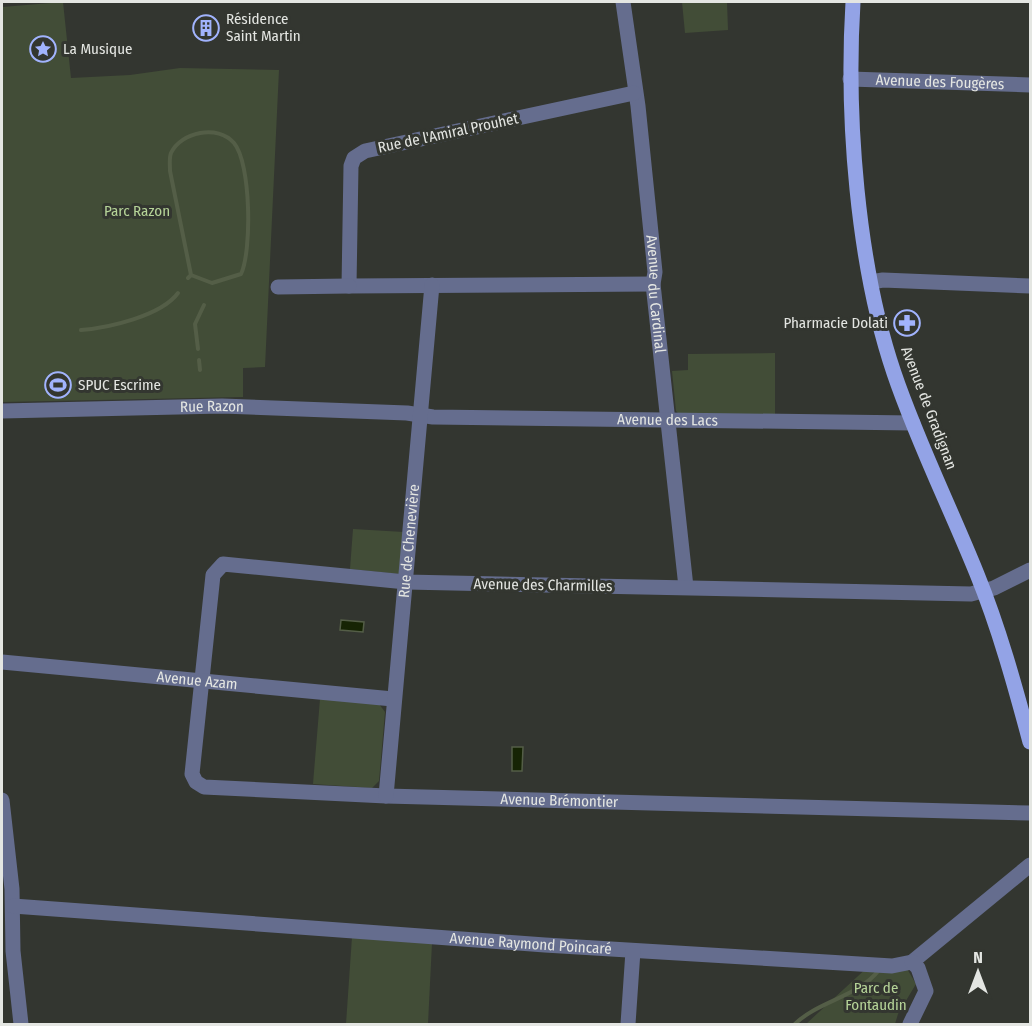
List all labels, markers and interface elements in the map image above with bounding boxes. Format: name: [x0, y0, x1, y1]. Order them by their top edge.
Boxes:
place label: Résidence Saint Martin: [226, 10, 301, 45]
building icon: Résidence Saint Martin: [191, 13, 221, 43]
place icon: La Musique: [28, 34, 58, 64]
place label: La Musique: [63, 40, 132, 58]
street label: Avenue des Fougères: [875, 71, 1005, 93]
street label: Rue de l'Amiral Prouhet: [376, 109, 520, 157]
park label: Parc Razon: [104, 202, 170, 220]
street label: Avenue du Cardinal: [642, 234, 669, 354]
pharmacy icon: Pharmacie Dolati: [892, 308, 922, 338]
place label: Pharmacie Dolati: [783, 314, 888, 332]
street label: Avenue de Gradignan: [897, 344, 961, 472]
sports icon: SPUC Escrime: [43, 370, 73, 400]
place label: SPUC Escrime: [78, 376, 161, 394]
street label: Rue Razon: [180, 397, 244, 416]
street label: Avenue des Lacs: [617, 410, 718, 430]
street label: Rue de Chenevière: [395, 483, 423, 599]
street label: Avenue des Charmilles: [473, 575, 613, 595]
street label: Avenue Azam: [156, 668, 238, 693]
street label: Avenue Brémontier: [500, 790, 619, 811]
street label: Avenue Raymond Poincaré: [449, 929, 612, 958]
north arrow: [948, 942, 1008, 1002]
text: N: [973, 948, 983, 967]
park label: Parc de Fontaudin: [845, 979, 907, 1014]

